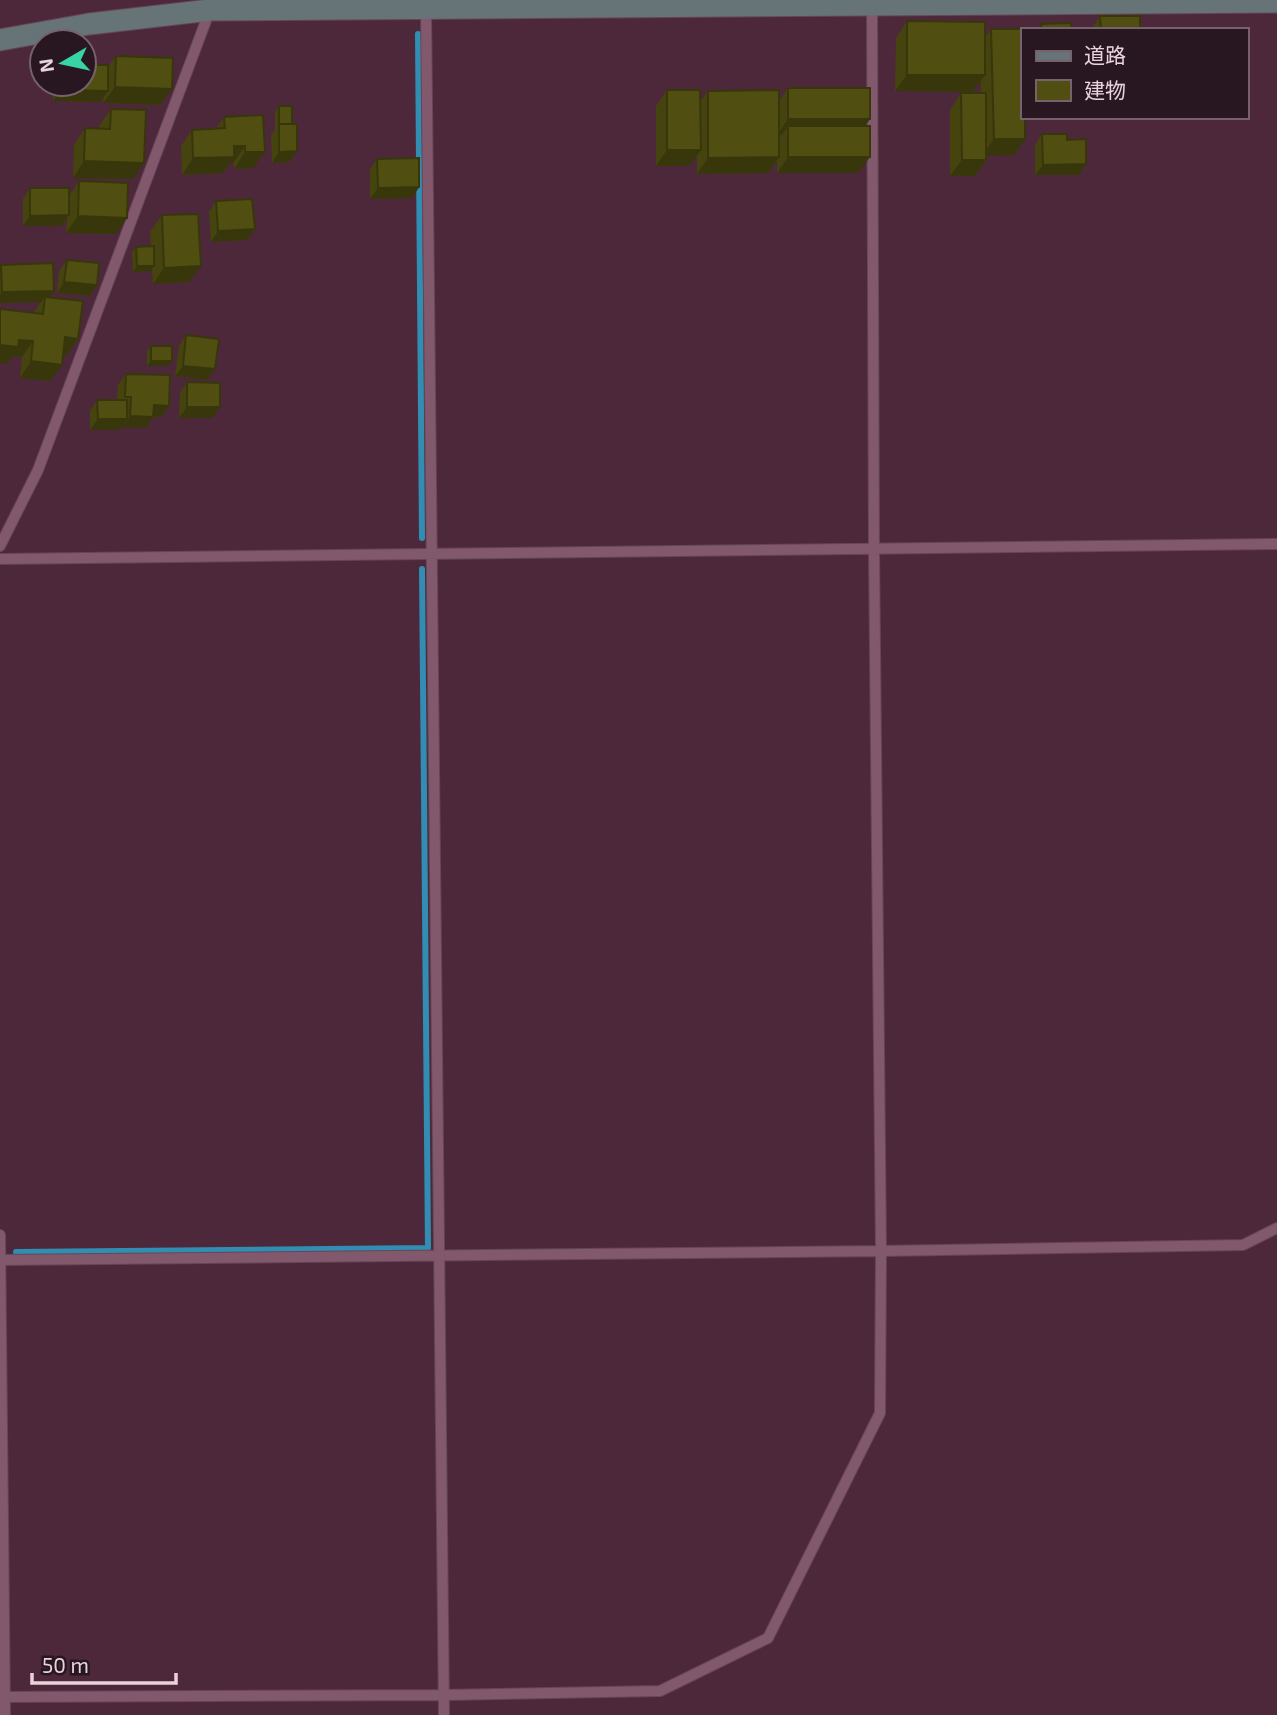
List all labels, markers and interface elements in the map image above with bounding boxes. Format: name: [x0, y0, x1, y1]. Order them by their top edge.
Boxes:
north arrow: [28, 28, 98, 98]
legend: [1021, 28, 1249, 119]
text: 道路: [1084, 42, 1126, 67]
text: N: [33, 57, 58, 74]
text: 建物: [1084, 77, 1126, 102]
scale bar: [32, 1642, 175, 1686]
text: 50 m: [42, 1652, 89, 1677]

